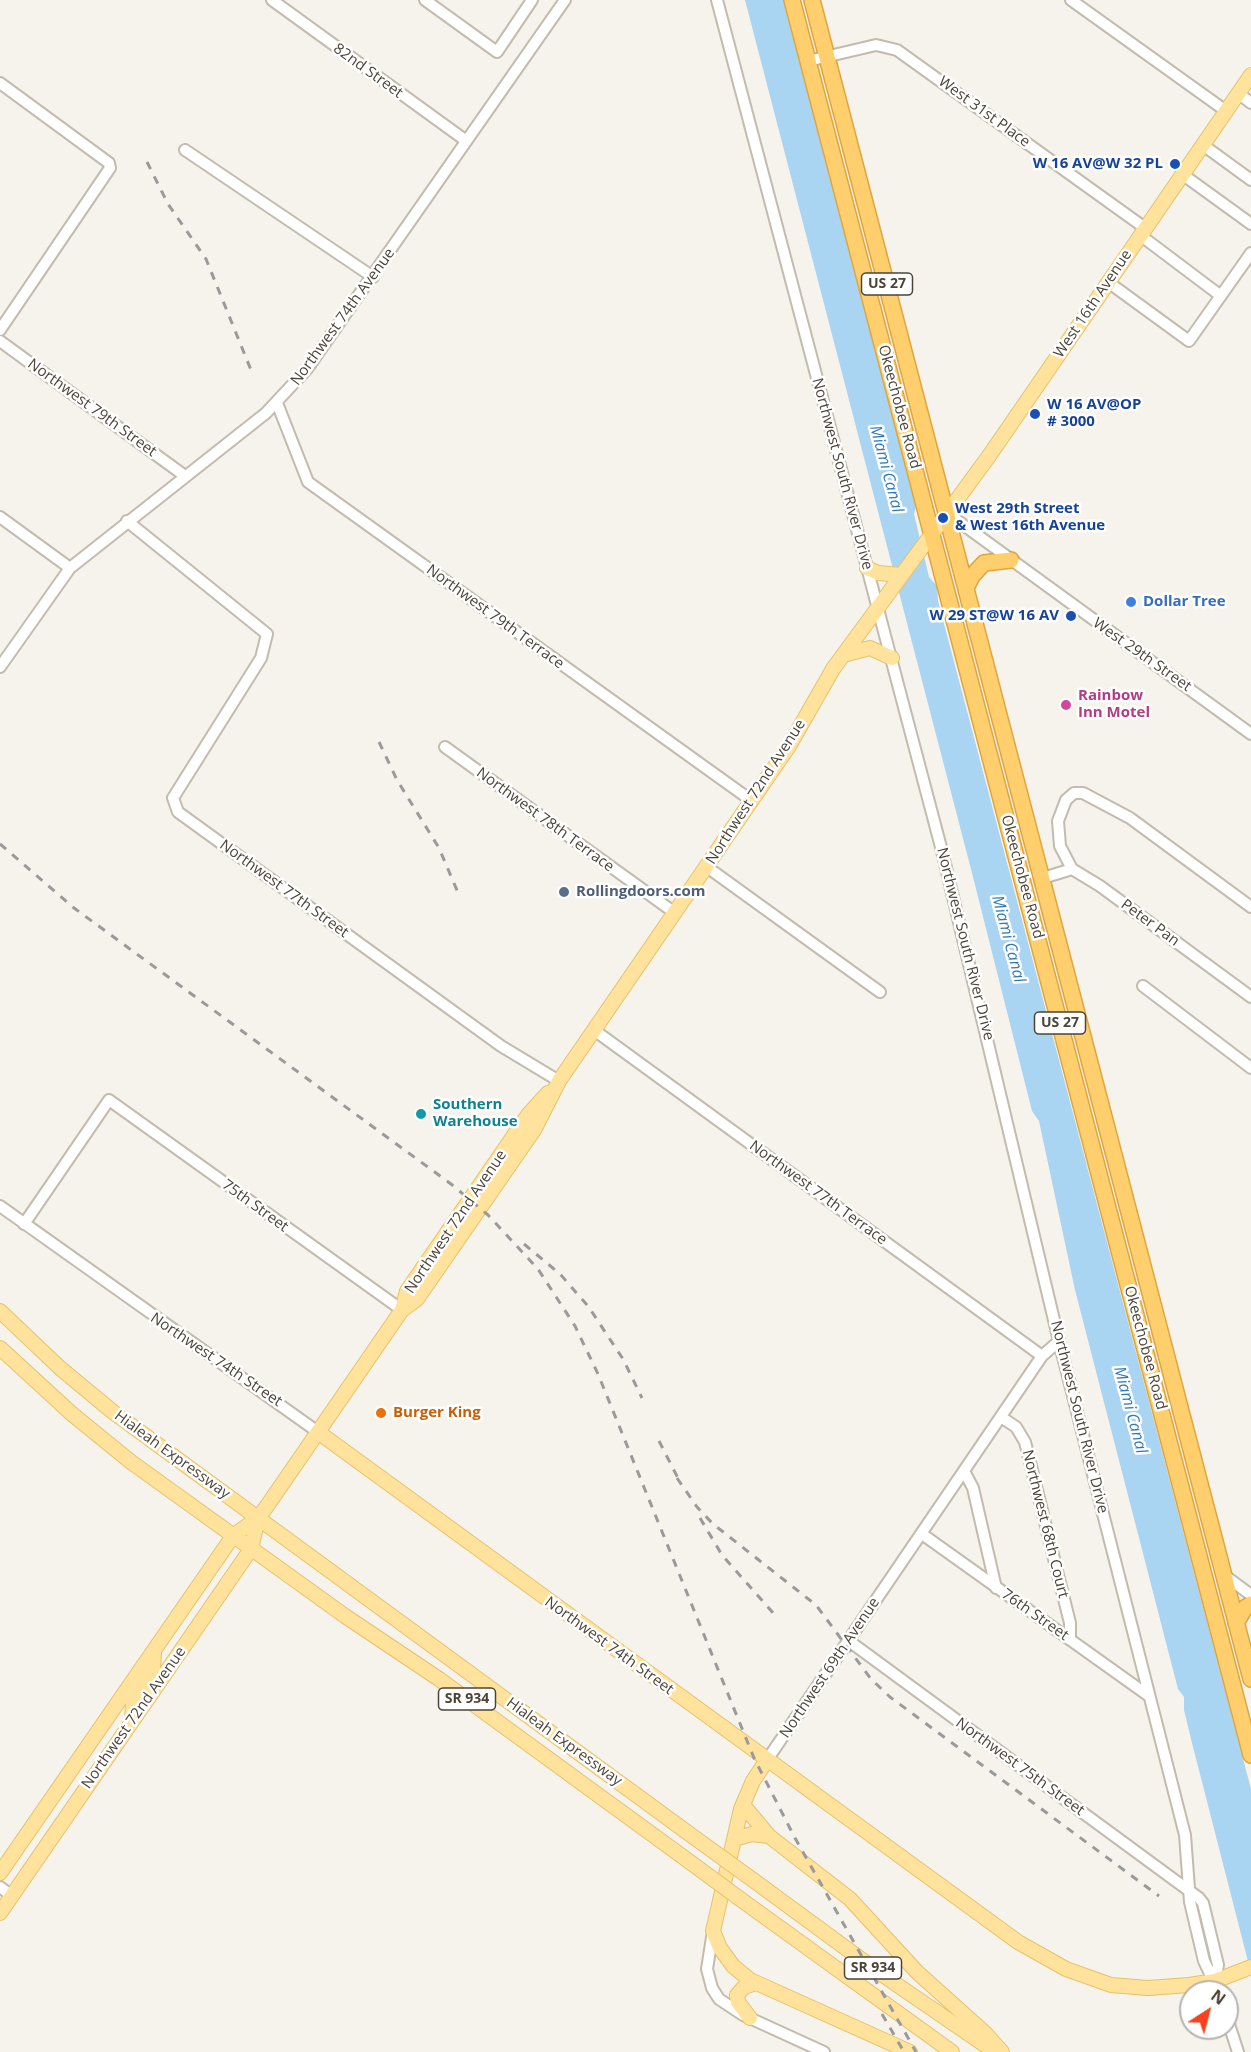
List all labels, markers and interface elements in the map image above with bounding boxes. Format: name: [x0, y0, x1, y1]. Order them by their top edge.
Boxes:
street label: 82nd Street: [330, 40, 406, 102]
street label: West 31st Place: [935, 73, 1033, 151]
place label: W 16 AV@W 32 PL: [1033, 155, 1163, 173]
marker: W 16 AV@W 32 PL: [1168, 157, 1182, 171]
street label: Northwest 74th Avenue: [287, 245, 399, 389]
street label: West 16th Avenue: [1050, 247, 1136, 361]
road number: US 27: [862, 273, 912, 295]
street label: Okeechobee Road: [874, 343, 924, 471]
street label: Northwest 79th Street: [24, 355, 160, 461]
street label: Northwest South River Drive: [808, 376, 876, 572]
place label: W 16 AV@OP # 3000: [1047, 396, 1141, 431]
marker: W 16 AV@OP # 3000: [1028, 407, 1042, 421]
water label: Miami Canal: [865, 423, 907, 515]
place label: West 29th Street & West 16th Avenue: [955, 500, 1105, 535]
marker: West 29th Street & West 16th Avenue: [936, 511, 950, 525]
street label: Northwest 79th Terrace: [423, 561, 567, 673]
place label: Dollar Tree: [1143, 593, 1226, 611]
marker: Dollar Tree: [1124, 595, 1138, 609]
place label: W 29 ST@W 16 AV: [930, 607, 1059, 625]
marker: W 29 ST@W 16 AV: [1064, 609, 1078, 623]
street label: West 29th Street: [1089, 614, 1195, 696]
place label: Rainbow Inn Motel: [1078, 687, 1150, 722]
marker: Rainbow Inn Motel: [1059, 698, 1073, 712]
street label: Northwest 72nd Avenue: [702, 716, 810, 868]
street label: Northwest 78th Terrace: [473, 764, 617, 876]
street label: Okeechobee Road: [997, 813, 1047, 941]
street label: Northwest 77th Street: [216, 836, 352, 942]
street label: Northwest South River Drive: [932, 846, 998, 1042]
place label: Rollingdoors.com: [576, 883, 706, 901]
marker: Rollingdoors.com: [557, 885, 571, 899]
water label: Miami Canal: [987, 893, 1029, 985]
street label: Peter Pan: [1117, 896, 1183, 950]
road number: US 27: [1034, 1012, 1086, 1034]
place label: Southern Warehouse: [433, 1096, 518, 1131]
marker: Southern Warehouse: [414, 1107, 428, 1121]
street label: Northwest 77th Terrace: [746, 1137, 890, 1249]
street label: Northwest 72nd Avenue: [401, 1147, 511, 1297]
street label: 75th Street: [218, 1176, 292, 1236]
street label: Okeechobee Road: [1120, 1284, 1170, 1412]
street label: Northwest 74th Street: [147, 1309, 285, 1411]
street label: Northwest South River Drive: [1046, 1319, 1112, 1515]
water label: Miami Canal: [1109, 1364, 1151, 1456]
place label: Burger King: [393, 1404, 481, 1422]
marker: Burger King: [374, 1406, 388, 1420]
street label: Hialeah Expressway: [111, 1407, 233, 1503]
street label: Northwest 68th Court: [1018, 1448, 1072, 1600]
street label: 76th Street: [998, 1585, 1072, 1645]
street label: Northwest 74th Street: [541, 1593, 677, 1699]
street label: Northwest 69th Avenue: [776, 1594, 884, 1742]
street label: Northwest 72nd Avenue: [78, 1644, 190, 1792]
road number: SR 934: [438, 1688, 496, 1710]
street label: Hialeah Expressway: [503, 1694, 625, 1790]
street label: Northwest 75th Street: [952, 1714, 1088, 1820]
road number: SR 934: [844, 1957, 902, 1979]
north arrow: [1179, 1980, 1239, 2040]
text: N: [1207, 1984, 1230, 2010]

